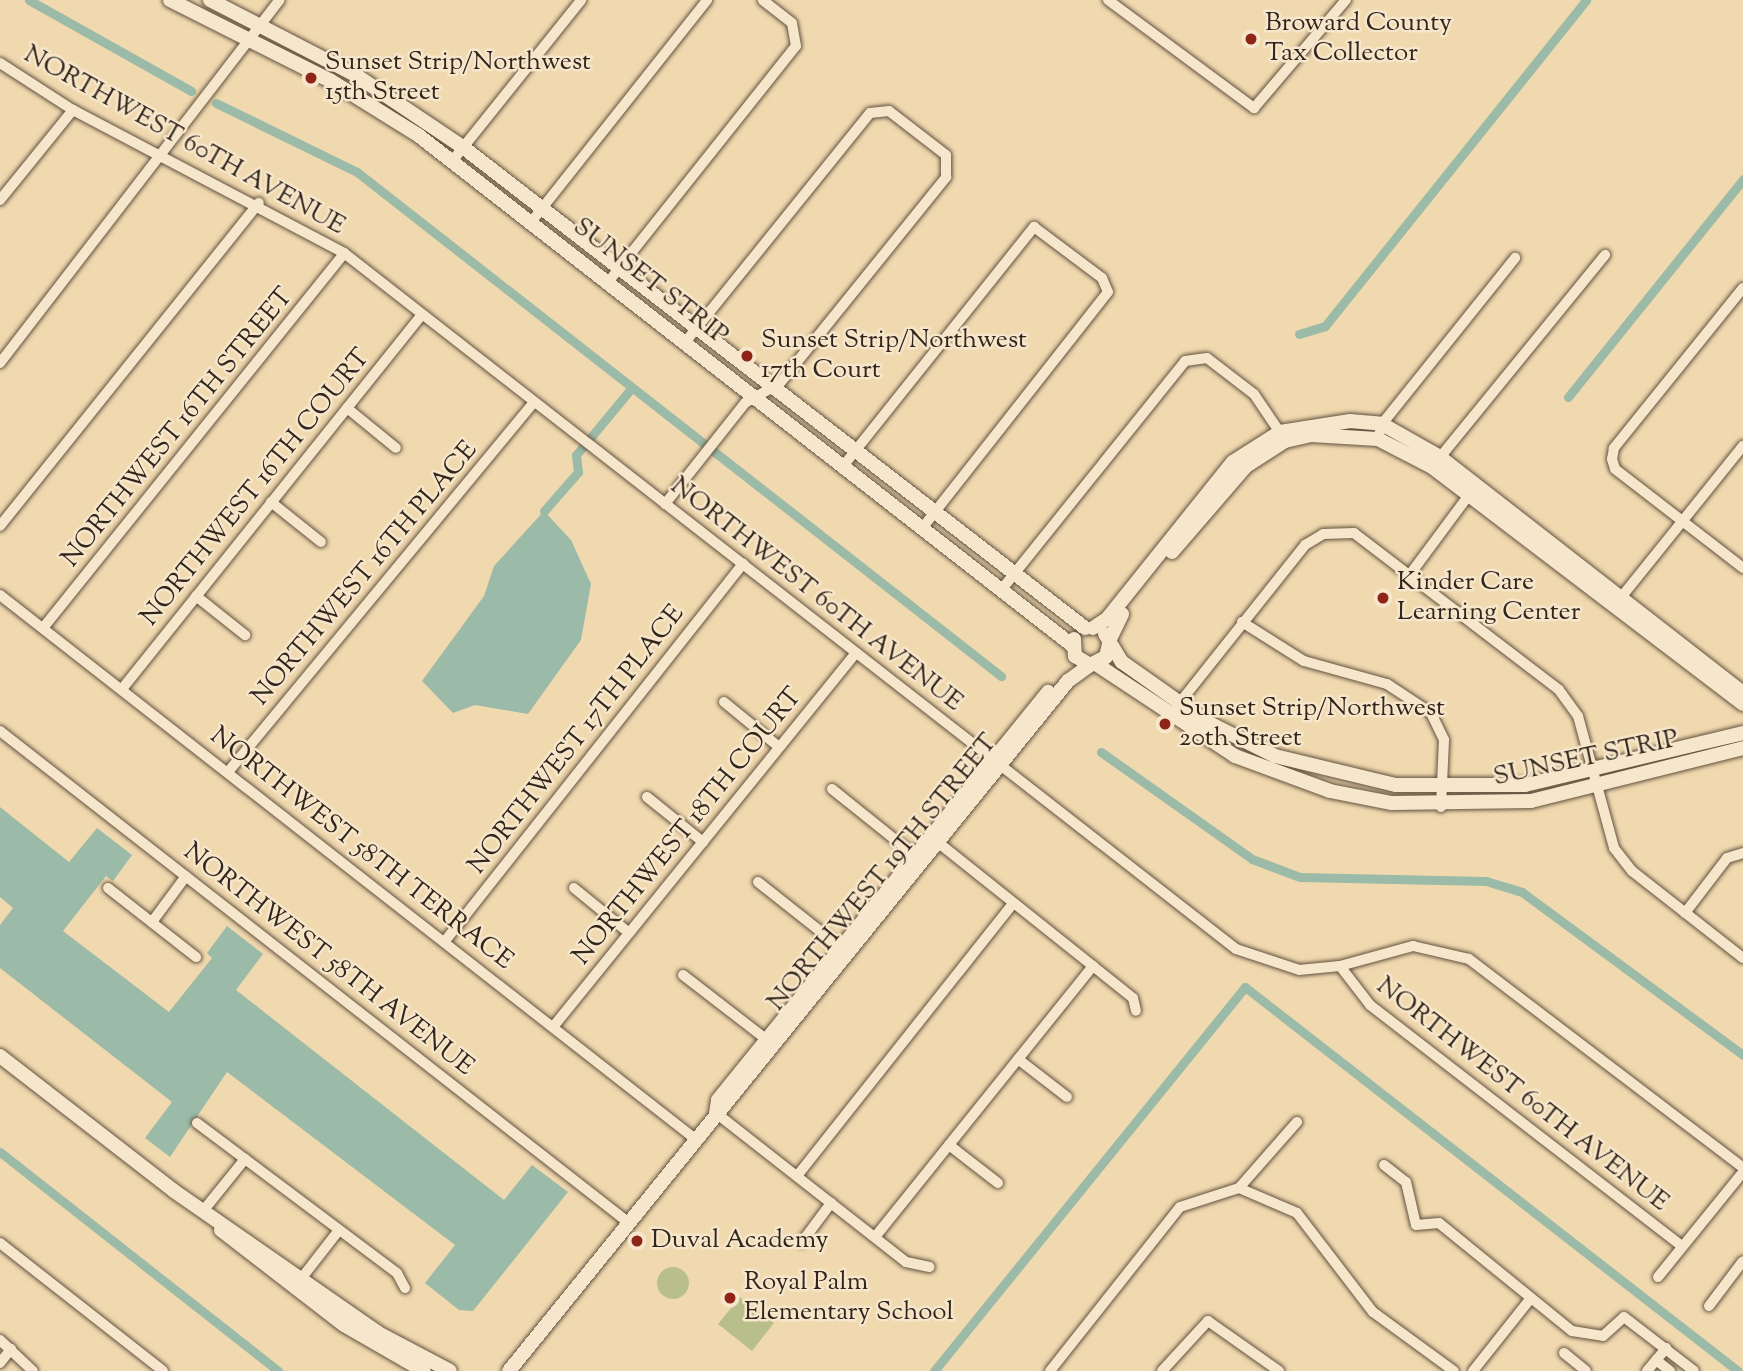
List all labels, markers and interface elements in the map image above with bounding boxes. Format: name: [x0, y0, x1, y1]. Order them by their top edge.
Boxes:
place label: Broward County Tax Collector: [1265, 8, 1452, 70]
marker: Broward County Tax Collector: [1243, 31, 1259, 47]
street label: NORTHWEST 60TH AVENUE: [18, 39, 350, 243]
place label: Sunset Strip/Northwest 15th Street: [325, 47, 591, 108]
marker: Sunset Strip/Northwest 15th Street: [303, 70, 319, 86]
street label: SUNSET STRIP: [566, 212, 734, 352]
street label: NORTHWEST 16TH STREET: [56, 282, 300, 574]
place label: Sunset Strip/Northwest 17th Court: [761, 325, 1027, 386]
street label: NORTHWEST 16TH COURT: [135, 343, 377, 633]
marker: Sunset Strip/Northwest 17th Court: [739, 348, 755, 364]
street label: NORTHWEST 16TH PLACE: [245, 436, 485, 712]
street label: NORTHWEST 60TH AVENUE: [664, 471, 968, 719]
place label: Kinder Care Learning Center: [1397, 567, 1580, 628]
marker: Kinder Care Learning Center: [1375, 590, 1391, 606]
street label: NORTHWEST 17TH PLACE: [462, 599, 692, 881]
street label: NORTHWEST 18TH COURT: [567, 682, 809, 972]
place label: Sunset Strip/Northwest 20th Street: [1179, 693, 1445, 754]
marker: Sunset Strip/Northwest 20th Street: [1157, 716, 1173, 732]
street label: NORTHWEST 58TH TERRACE: [203, 721, 519, 977]
street label: SUNSET STRIP: [1491, 724, 1681, 794]
street label: NORTHWEST 19TH STREET: [762, 728, 1004, 1018]
street label: NORTHWEST 58TH AVENUE: [177, 837, 479, 1083]
street label: NORTHWEST 60TH AVENUE: [1370, 971, 1674, 1219]
place label: Duval Academy: [651, 1225, 828, 1257]
marker: Duval Academy: [629, 1233, 645, 1249]
place label: Royal Palm Elementary School: [744, 1267, 954, 1328]
marker: Royal Palm Elementary School: [722, 1290, 738, 1306]

